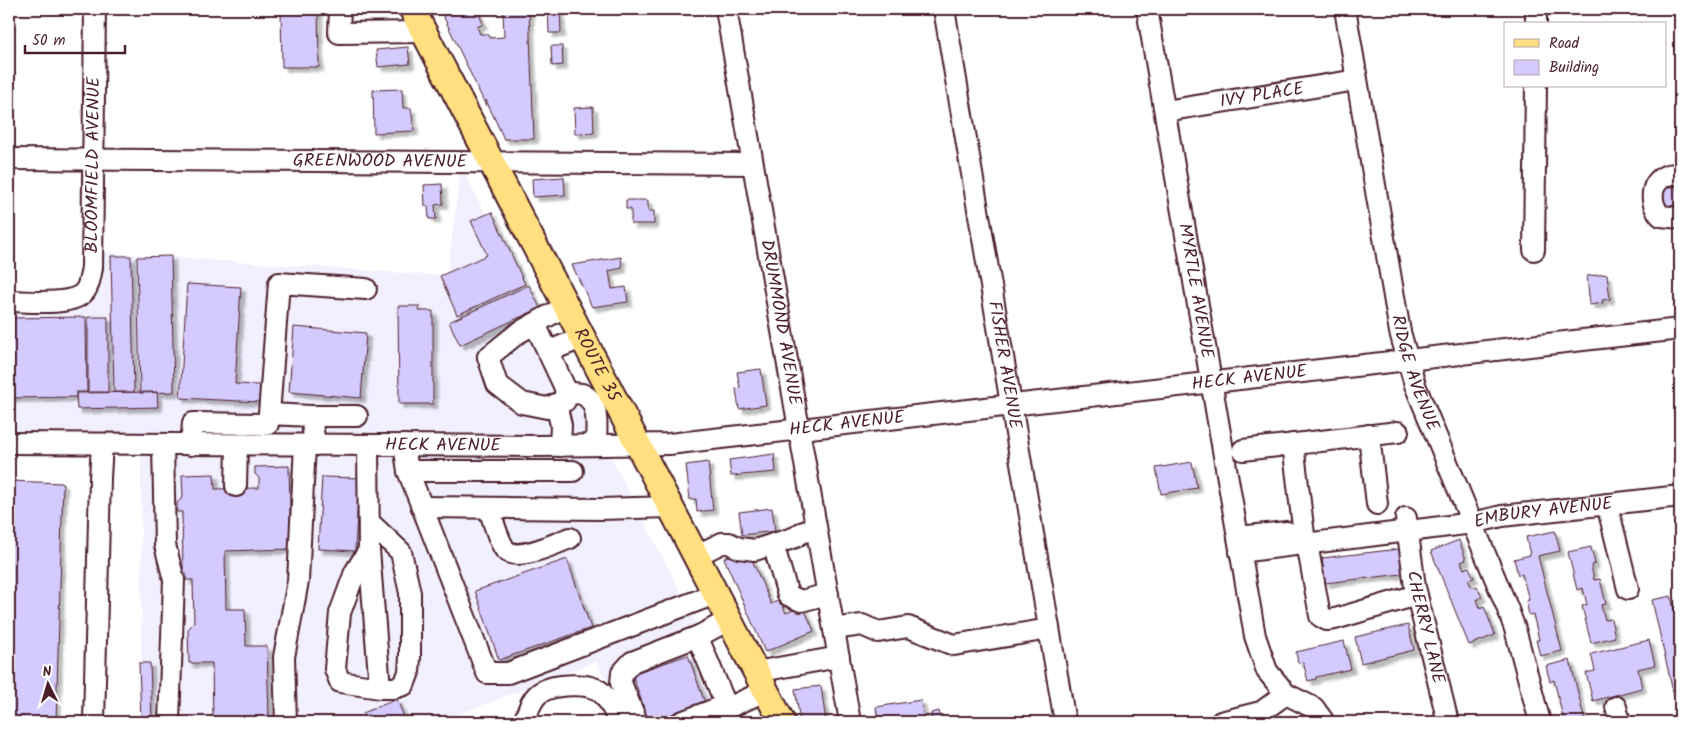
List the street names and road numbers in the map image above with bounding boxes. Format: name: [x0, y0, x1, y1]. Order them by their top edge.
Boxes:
street label: IVY PLACE: [1218, 74, 1306, 116]
street label: BLOOMFIELD AVENUE: [78, 76, 109, 253]
street label: GREENWOOD AVENUE: [293, 146, 468, 177]
street label: MYRTLE AVENUE: [1170, 221, 1222, 361]
street label: DRUMMOND AVENUE: [752, 237, 809, 408]
street label: FISHER AVENUE: [979, 299, 1030, 432]
street label: RIDGE AVENUE: [1383, 313, 1447, 436]
street label: ROUTE 35: [565, 323, 629, 408]
street label: HECK AVENUE: [1190, 357, 1309, 399]
street label: HECK AVENUE: [788, 403, 906, 445]
street label: HECK AVENUE: [385, 431, 501, 460]
street label: EMBURY AVENUE: [1471, 489, 1615, 537]
street label: CHERRY LANE: [1399, 569, 1453, 687]

